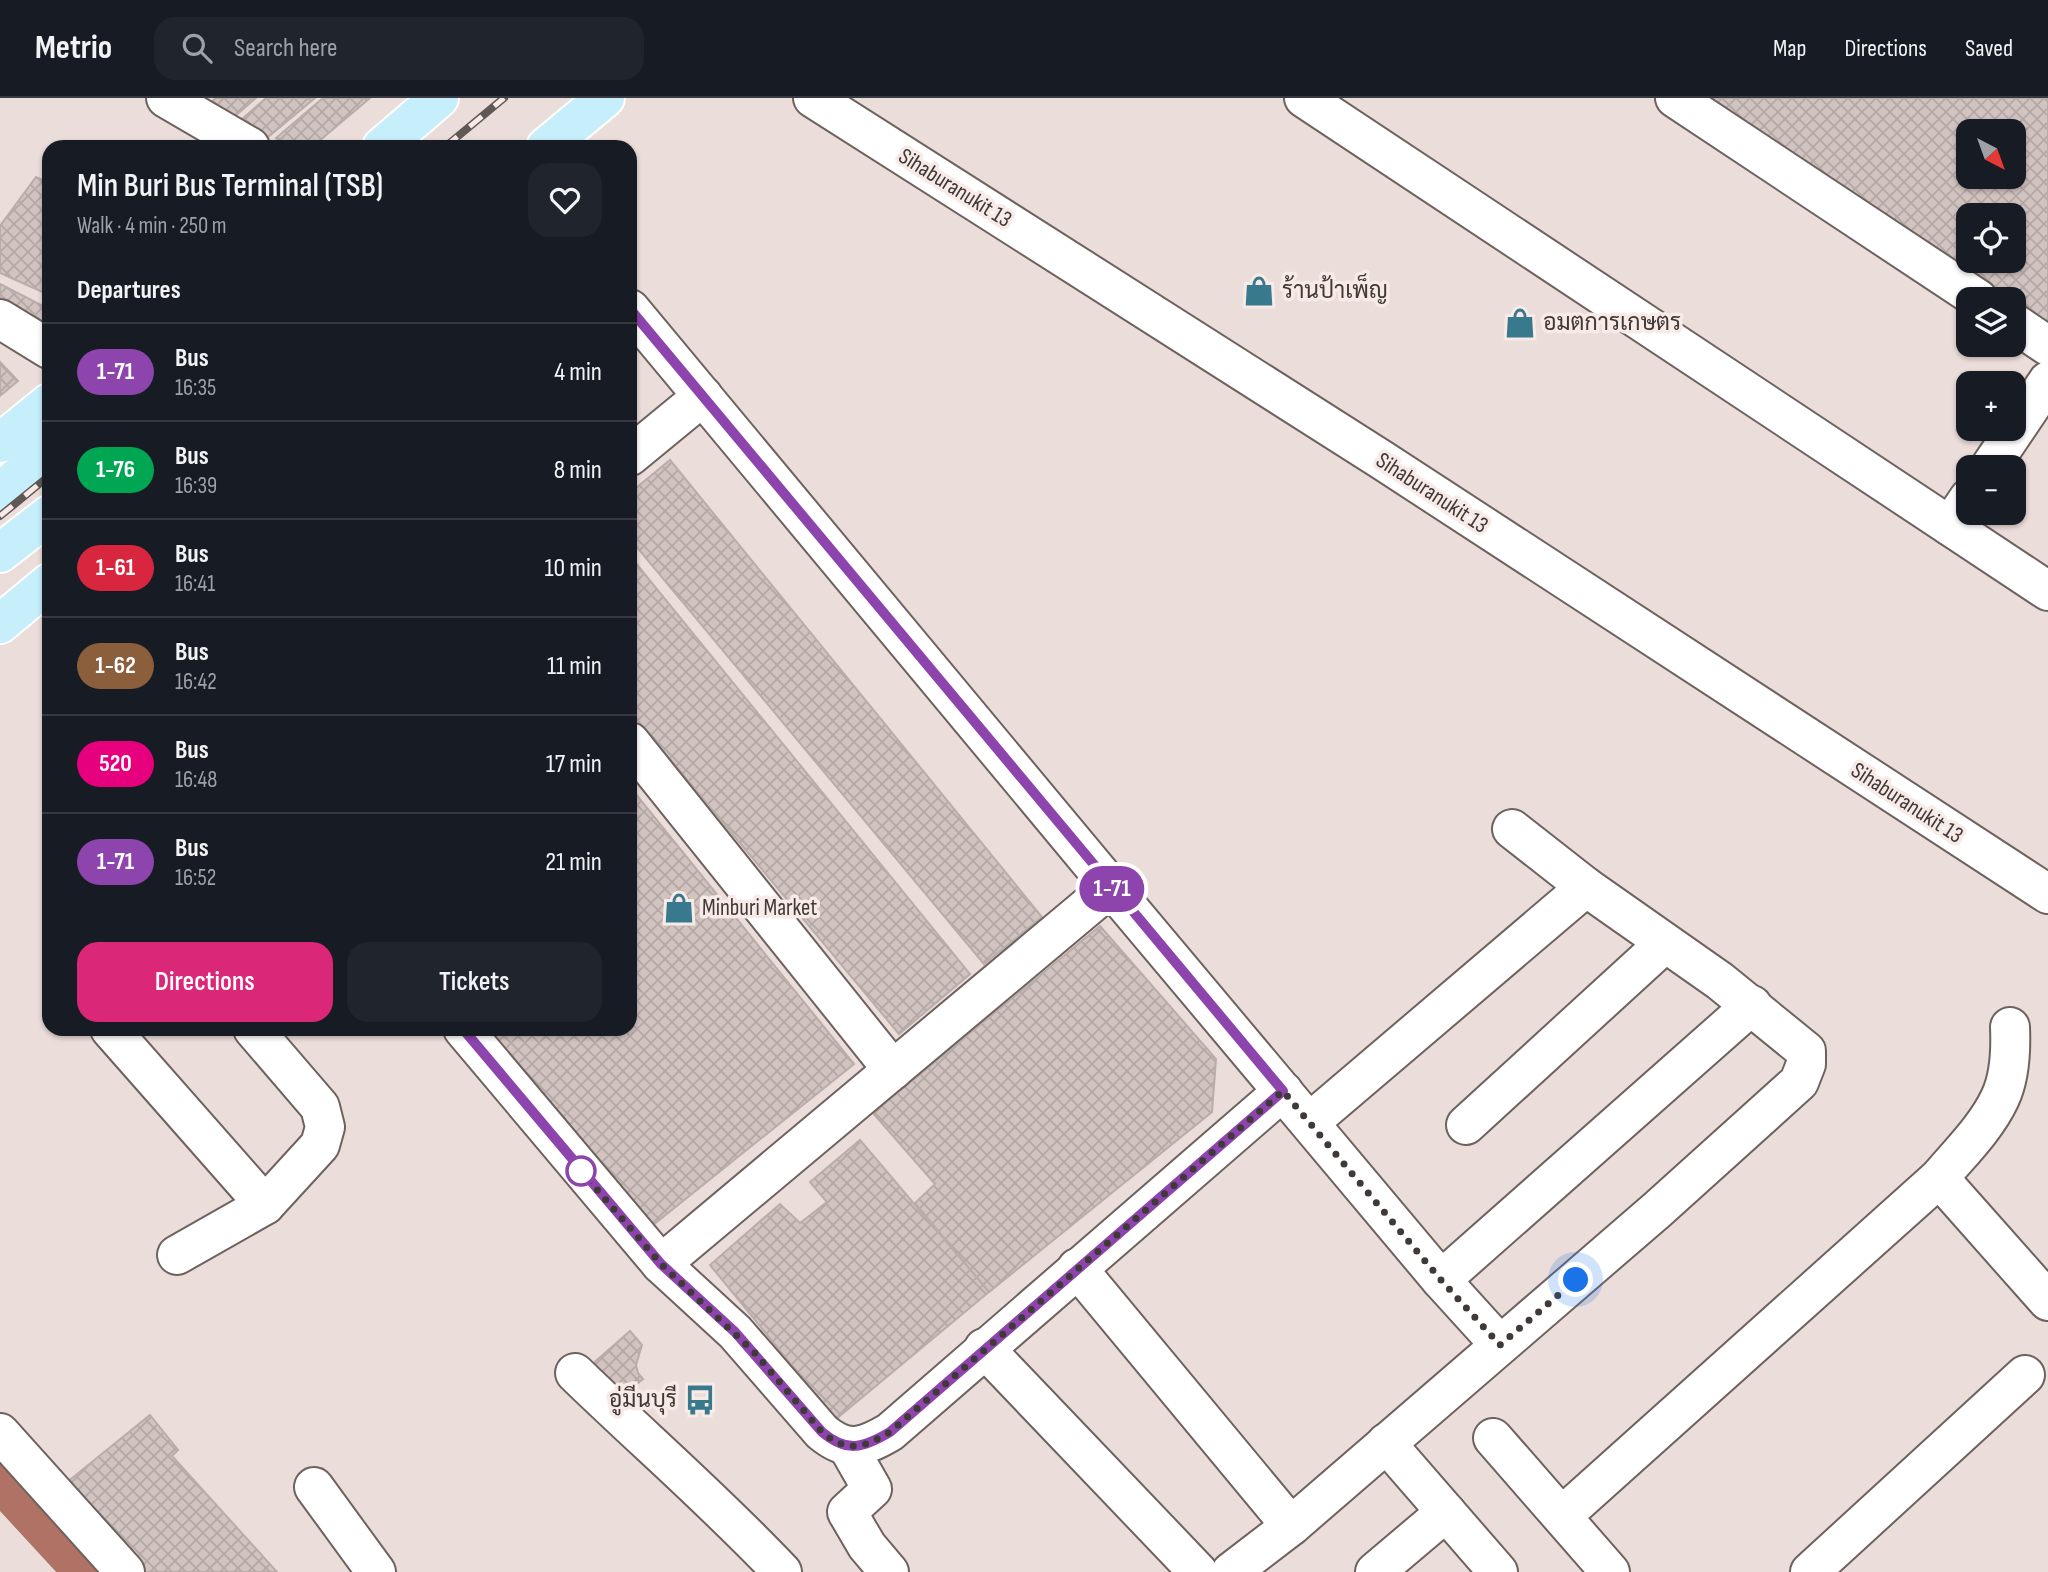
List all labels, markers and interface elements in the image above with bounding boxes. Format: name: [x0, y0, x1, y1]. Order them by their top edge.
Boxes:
search box: [154, 17, 644, 80]
text: Metrio: [35, 28, 112, 68]
icon: search: [178, 29, 216, 67]
text: Search here: [234, 33, 337, 64]
text: Map: [1773, 34, 1806, 63]
text: Directions: [1844, 34, 1927, 63]
text: Saved: [1965, 34, 2013, 63]
north arrow: [1956, 119, 2026, 189]
map controls: [1956, 119, 2026, 525]
street label: Sihaburanukit 13: [893, 142, 1017, 234]
button: heart: [528, 163, 602, 237]
text: Min Buri Bus Terminal (TSB): [77, 166, 383, 206]
button: locate: [1956, 203, 2026, 273]
text: Walk · 4 min · 250 m: [77, 212, 227, 240]
place label: ร้านป้าเพ็ญ: [1282, 273, 1388, 305]
shop icon: ร้านป้าเพ็ญ: [1242, 274, 1276, 308]
text: Departures: [77, 275, 181, 306]
button: layers: [1956, 287, 2026, 357]
shop icon: อมตการเกษตร: [1503, 306, 1537, 340]
place label: อมตการเกษตร: [1543, 309, 1681, 337]
text: Bus: [175, 343, 209, 374]
text: 1-71: [97, 357, 134, 386]
text: 4 min: [554, 357, 602, 388]
button: +: [1956, 371, 2026, 441]
text: 16:35: [175, 374, 216, 402]
text: Bus: [175, 441, 209, 472]
street label: Sihaburanukit 13: [1371, 446, 1493, 540]
text: 1-76: [96, 455, 135, 484]
text: 8 min: [554, 455, 602, 486]
button: −: [1956, 455, 2026, 525]
text: 16:39: [175, 472, 217, 500]
text: Bus: [175, 539, 209, 570]
text: 1-61: [96, 553, 135, 582]
text: 10 min: [545, 553, 602, 584]
text: 16:41: [175, 570, 215, 598]
text: Bus: [175, 637, 209, 668]
text: 1-62: [95, 651, 136, 680]
text: 11 min: [547, 651, 602, 682]
text: 16:42: [175, 668, 217, 696]
text: Bus: [175, 735, 209, 766]
text: 520: [99, 749, 132, 778]
text: 17 min: [546, 749, 602, 780]
street label: Sihaburanukit 13: [1846, 756, 1968, 850]
text: 16:48: [175, 766, 217, 794]
text: Bus: [175, 833, 209, 864]
text: 1-71: [97, 847, 134, 876]
text: 21 min: [545, 847, 602, 878]
text: 16:52: [175, 864, 216, 892]
line badge: 1-71: [1063, 866, 1161, 912]
text: 1-71: [1093, 874, 1131, 903]
shop icon: Minburi Market: [662, 891, 696, 925]
place label: Minburi Market: [702, 894, 817, 922]
button: Directions: [77, 942, 333, 1022]
button: Tickets: [347, 942, 602, 1022]
unlabelled marker: [566, 1156, 596, 1186]
your location: [1558, 1262, 1593, 1297]
bus stop icon: อู่มีนบุรี: [683, 1383, 717, 1417]
place label: อู่มีนบุรี: [609, 1384, 677, 1416]

